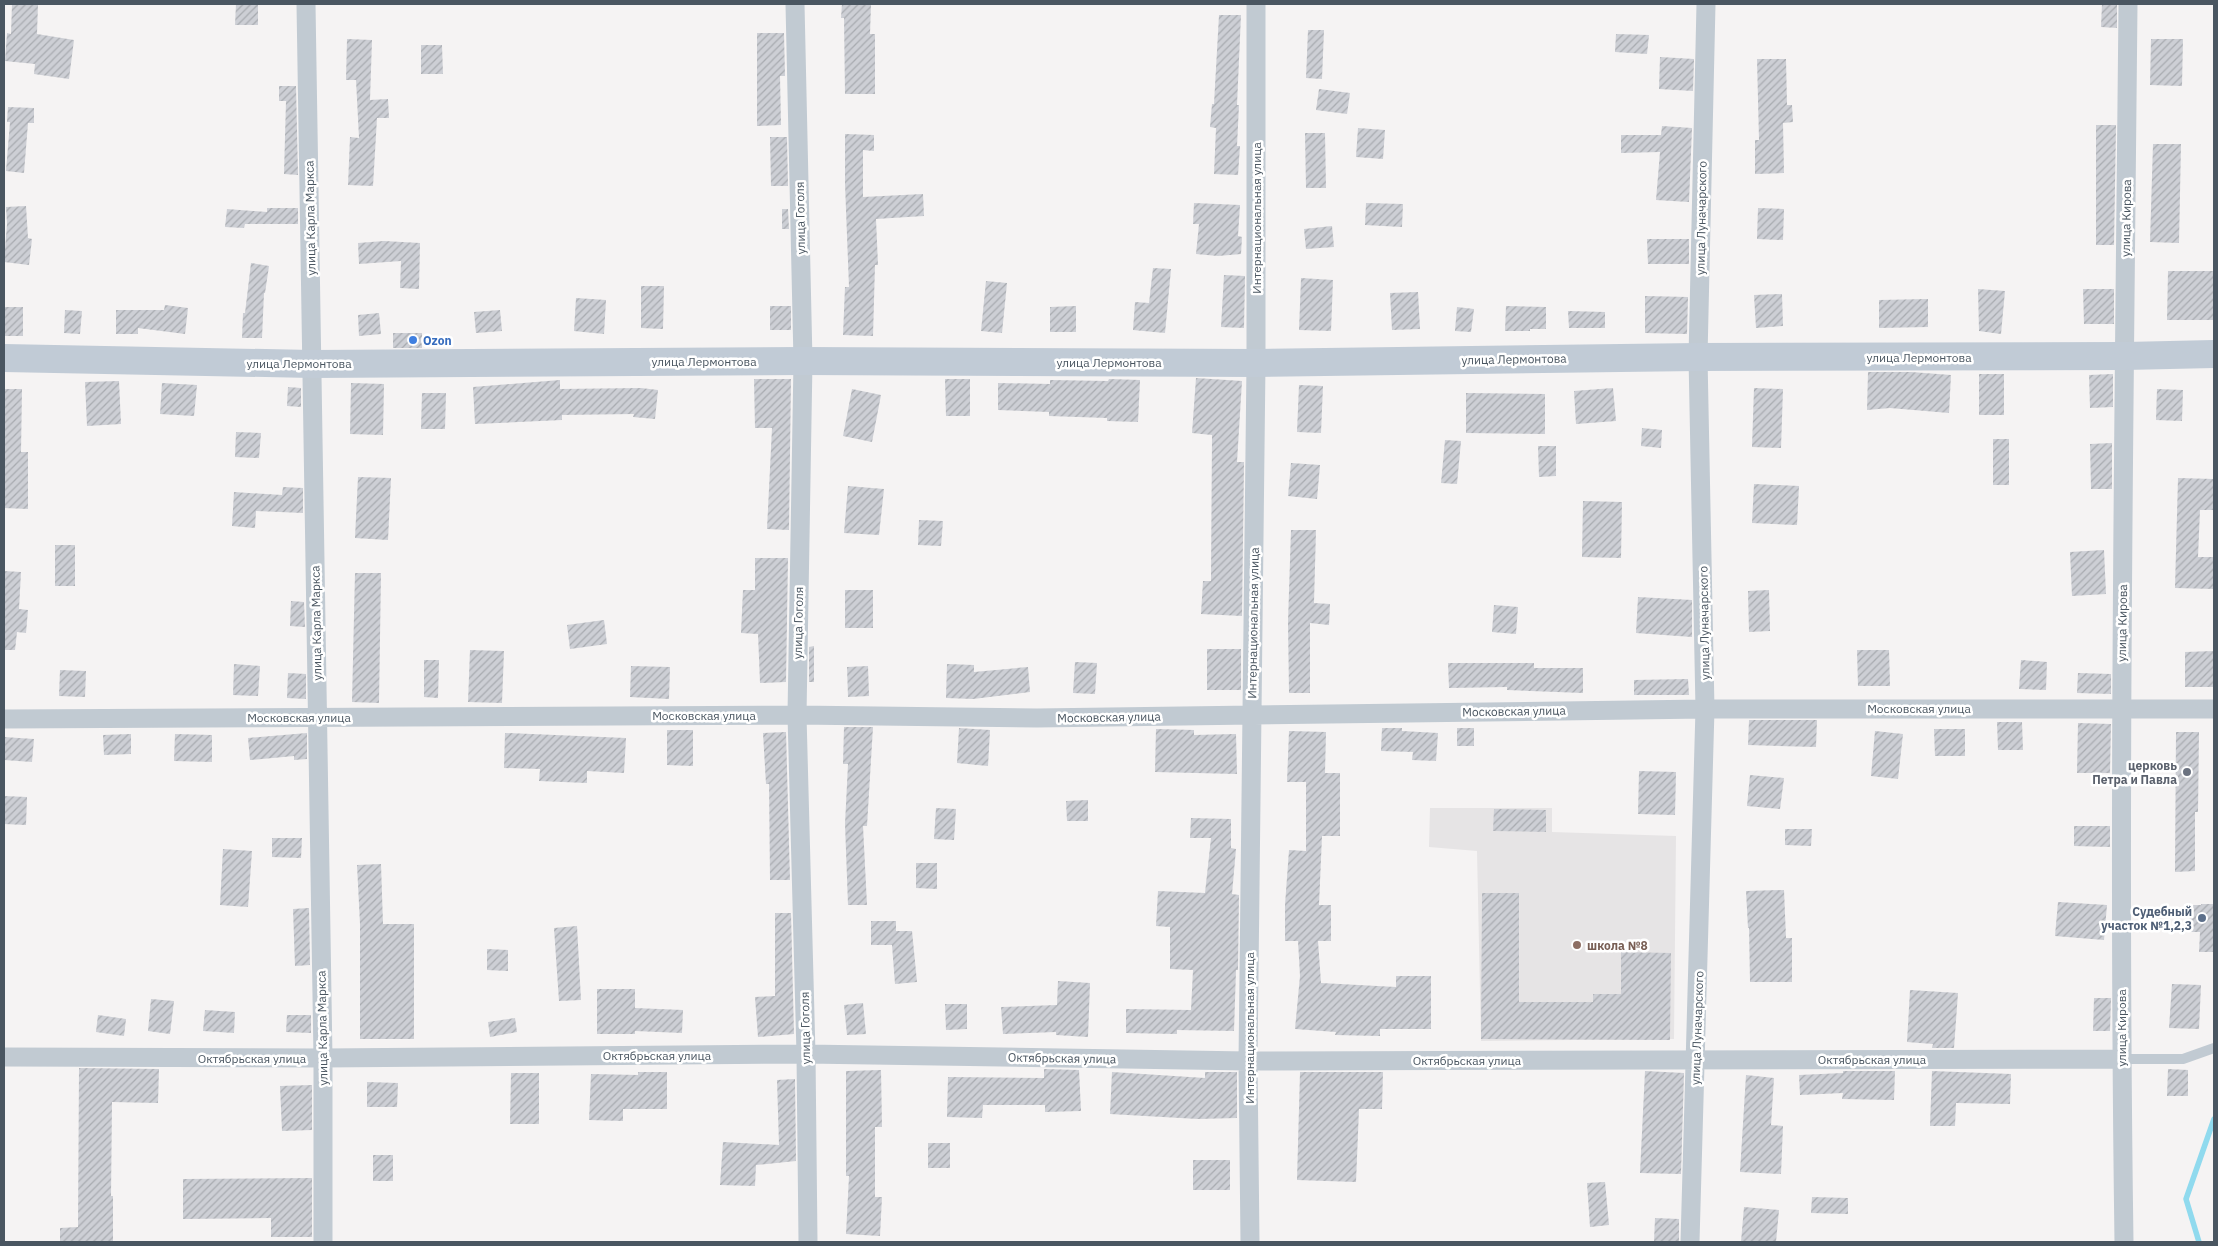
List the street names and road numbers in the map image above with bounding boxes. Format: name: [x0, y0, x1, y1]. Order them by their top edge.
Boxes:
street label: Интернациональная улица: [1249, 142, 1264, 294]
street label: улица Карла Маркса: [301, 160, 319, 276]
street label: улица Луначарского: [1693, 160, 1710, 275]
street label: улица Кирова: [2118, 178, 2134, 257]
street label: улица Гоголя: [792, 182, 808, 254]
street label: улица Лермонтова: [1866, 350, 1972, 365]
street label: улица Лермонтова: [1461, 351, 1567, 367]
street label: улица Лермонтова: [651, 354, 757, 369]
street label: улица Лермонтова: [1056, 355, 1162, 370]
street label: улица Лермонтова: [246, 356, 352, 371]
street label: Интернациональная улица: [1244, 546, 1262, 699]
street label: улица Карла Маркса: [307, 565, 325, 681]
street label: улица Луначарского: [1695, 565, 1712, 680]
street label: улица Кирова: [2114, 583, 2130, 662]
street label: улица Гоголя: [790, 587, 806, 659]
street label: Московская улица: [1867, 701, 1971, 716]
street label: Московская улица: [1462, 703, 1567, 719]
street label: Московская улица: [652, 708, 756, 723]
street label: Московская улица: [1057, 709, 1162, 725]
street label: Московская улица: [247, 710, 351, 725]
street label: Интернациональная улица: [1242, 952, 1257, 1104]
street label: улица Карла Маркса: [313, 970, 331, 1086]
street label: улица Луначарского: [1688, 970, 1706, 1085]
street label: улица Кирова: [2114, 989, 2129, 1067]
street label: улица Гоголя: [797, 992, 813, 1064]
street label: Октябрьская улица: [603, 1048, 712, 1063]
street label: Октябрьская улица: [1008, 1050, 1117, 1066]
street label: Октябрьская улица: [198, 1051, 307, 1066]
street label: Октябрьская улица: [1818, 1052, 1927, 1067]
street label: Октябрьская улица: [1413, 1053, 1522, 1068]

